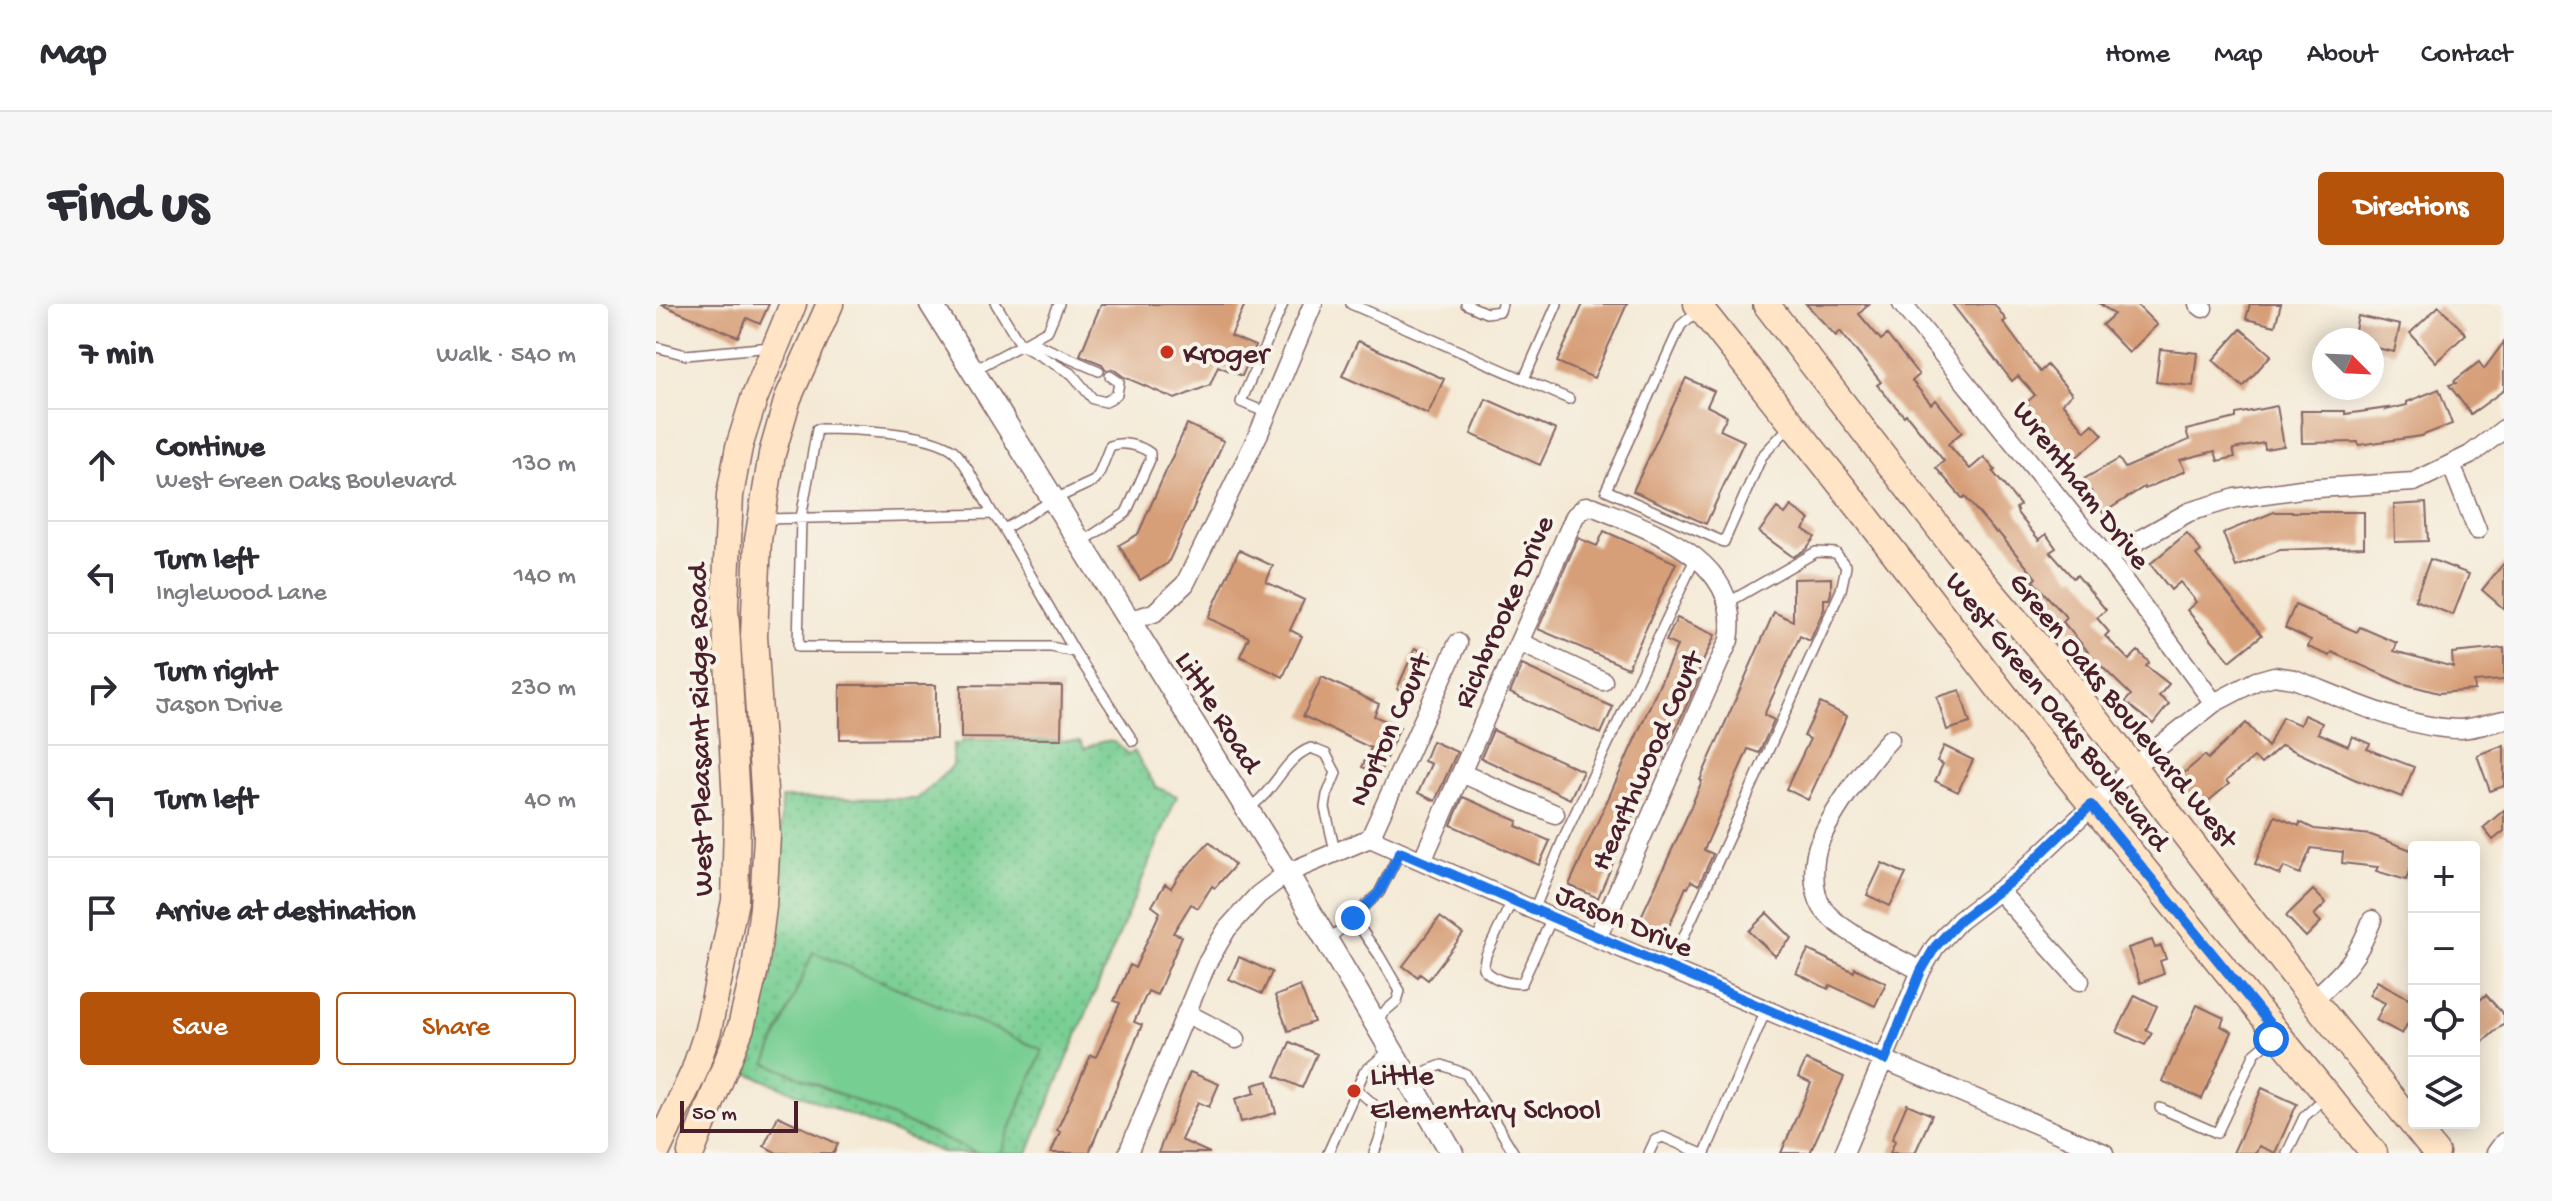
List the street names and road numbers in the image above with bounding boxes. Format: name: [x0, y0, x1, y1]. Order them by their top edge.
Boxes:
street label: Wrentham Drive: [2003, 395, 2157, 579]
street label: Richbrooke Drive: [1448, 510, 1565, 715]
street label: West Pleasant Ridge Road: [682, 561, 723, 897]
street label: West Green Oaks Boulevard: [1936, 566, 2177, 861]
street label: Green Oaks Boulevard West: [1999, 567, 2245, 859]
street label: Hearthwood Court: [1585, 644, 1714, 877]
street label: Little Road: [1165, 646, 1269, 783]
street label: Norton Court: [1343, 646, 1443, 813]
street label: Jason Drive: [1549, 879, 1698, 968]

